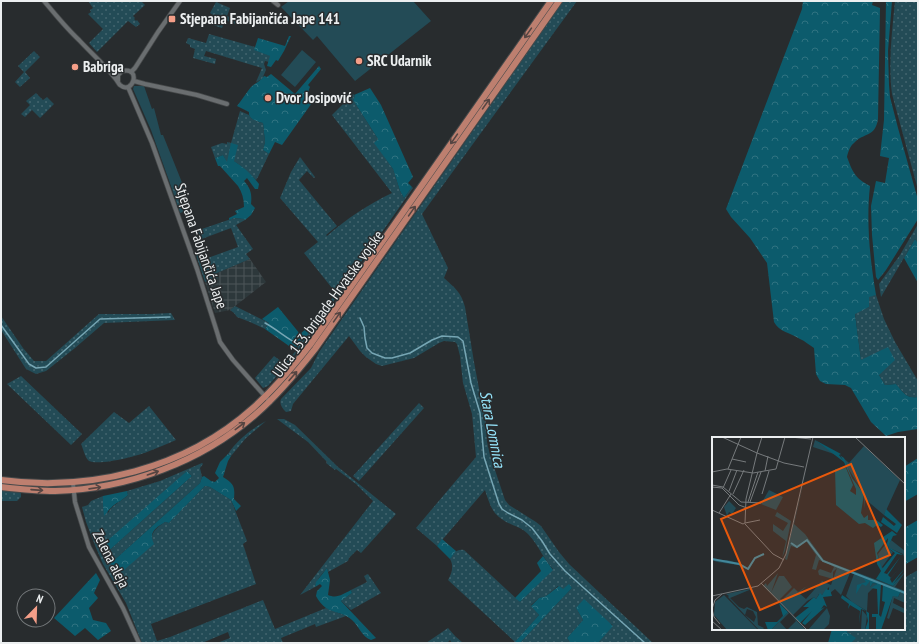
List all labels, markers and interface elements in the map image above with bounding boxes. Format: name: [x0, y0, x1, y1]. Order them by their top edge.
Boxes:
place label: Stjepana Fabijančića Jape 141: [180, 9, 340, 28]
marker: Stjepana Fabijančića Jape 141: [167, 14, 177, 24]
one-way arrow: [524, 27, 532, 38]
place label: SRC Udarnik: [367, 51, 432, 70]
marker: SRC Udarnik: [354, 56, 364, 66]
place label: Babriga: [83, 57, 124, 76]
marker: Babriga: [70, 62, 80, 72]
place label: Dvor Josipović: [276, 88, 352, 107]
marker: Dvor Josipović: [263, 93, 273, 103]
one-way arrow: [482, 99, 490, 110]
one-way arrow: [450, 134, 458, 145]
street label: Stjepana Fabijančića Jape: [171, 181, 232, 311]
one-way arrow: [408, 205, 416, 216]
street label: Ulica 153. brigade Hrvatske vojske: [268, 227, 387, 381]
one-way arrow: [333, 312, 341, 323]
one-way arrow: [289, 371, 298, 381]
water label: Stara Lomnica: [476, 389, 511, 471]
one-way arrow: [235, 422, 246, 431]
inset map: [712, 437, 905, 630]
one-way arrow: [146, 469, 159, 476]
one-way arrow: [88, 484, 101, 492]
one-way arrow: [30, 487, 43, 494]
street label: Zelena aleja: [89, 527, 134, 591]
north arrow: [16, 588, 56, 628]
text: N: [34, 591, 45, 606]

